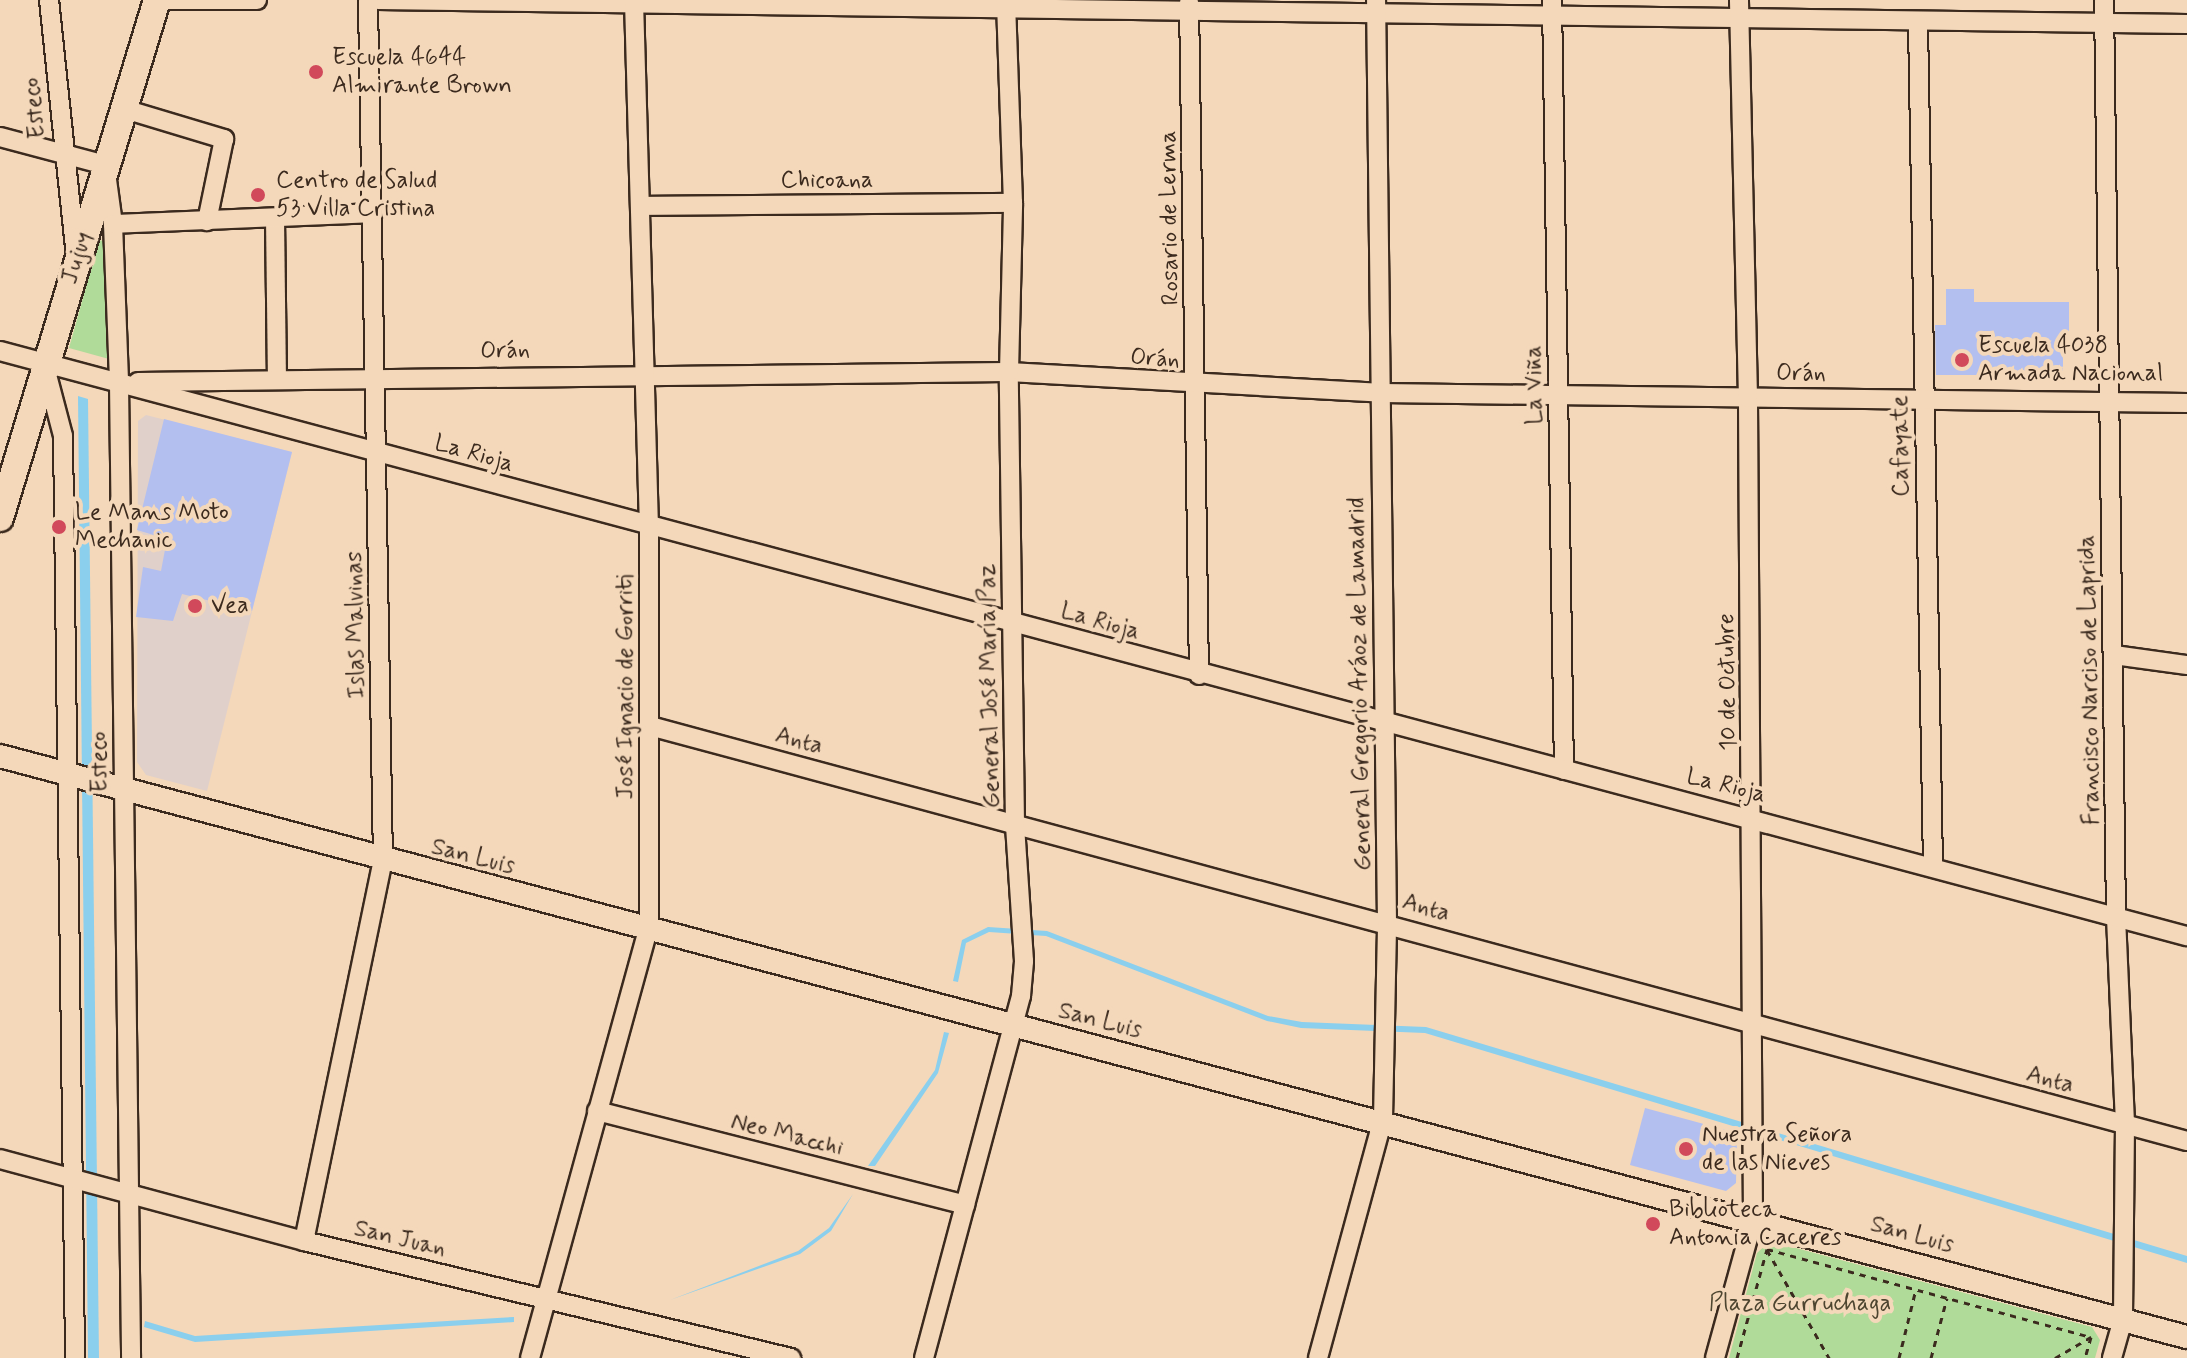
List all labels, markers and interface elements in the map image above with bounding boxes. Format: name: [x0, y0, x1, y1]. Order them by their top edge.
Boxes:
place label: Escuela 4644 Almirante Brown: [332, 44, 511, 100]
marker: Escuela 4644 Almirante Brown: [307, 63, 325, 81]
street label: Esteco: [17, 76, 53, 140]
street label: Rosario de Lerma: [1154, 126, 1186, 310]
place label: Centro de Salud 53 Villa Cristina: [276, 167, 437, 223]
street label: Chicoana: [781, 167, 873, 195]
marker: Centro de Salud 53 Villa Cristina: [247, 184, 269, 206]
street label: Jujuy: [55, 228, 99, 288]
place label: Escuela 4038 Armada Nacional: [1978, 332, 2163, 388]
street label: Orán: [480, 336, 530, 366]
street label: Orán: [1129, 343, 1181, 375]
street label: La Viña: [1520, 345, 1550, 425]
marker: Escuela 4038 Armada Nacional: [1953, 351, 1971, 369]
street label: Orán: [1776, 360, 1826, 388]
street label: Cafayate: [1886, 395, 1916, 497]
street label: La Rioja: [428, 428, 520, 480]
street label: General Gregorio Aráoz de Lamadrid: [1342, 496, 1378, 872]
place label: Le Mans Moto Mechanic: [75, 499, 218, 555]
marker: Le Mans Moto Mechanic: [50, 518, 68, 536]
street label: Francisco Narciso de Laprida: [2073, 533, 2107, 827]
street label: Islas Malvinas: [340, 551, 372, 699]
street label: General José María Paz: [973, 562, 1007, 810]
street label: José Ignacio de Gorriti: [612, 573, 640, 801]
place label: Vea: [211, 592, 249, 620]
street label: La Rioja: [1054, 596, 1146, 648]
marker: Vea: [186, 597, 204, 615]
street label: 10 de Octubre: [1712, 613, 1744, 751]
street label: Anta: [772, 721, 826, 761]
street label: Esteco: [85, 731, 115, 793]
street label: La Rioja: [1681, 762, 1771, 810]
street label: San Luis: [427, 832, 519, 882]
street label: Anta: [1399, 888, 1453, 928]
street label: San Luis: [1054, 996, 1146, 1046]
street label: Anta: [2023, 1060, 2077, 1100]
street label: Neo Macchi: [729, 1107, 845, 1163]
place label: Nuestra Señora de las Nieves: [1702, 1121, 1854, 1177]
marker: Nuestra Señora de las Nieves: [1677, 1140, 1695, 1158]
place label: Biblioteca Antonia Caceres: [1669, 1196, 1841, 1252]
street label: San Luis: [1866, 1210, 1958, 1260]
street label: San Juan: [350, 1214, 450, 1264]
marker: Biblioteca Antonia Caceres: [1644, 1215, 1662, 1233]
park label: Plaza Gurruchaga: [1711, 1290, 1889, 1318]

